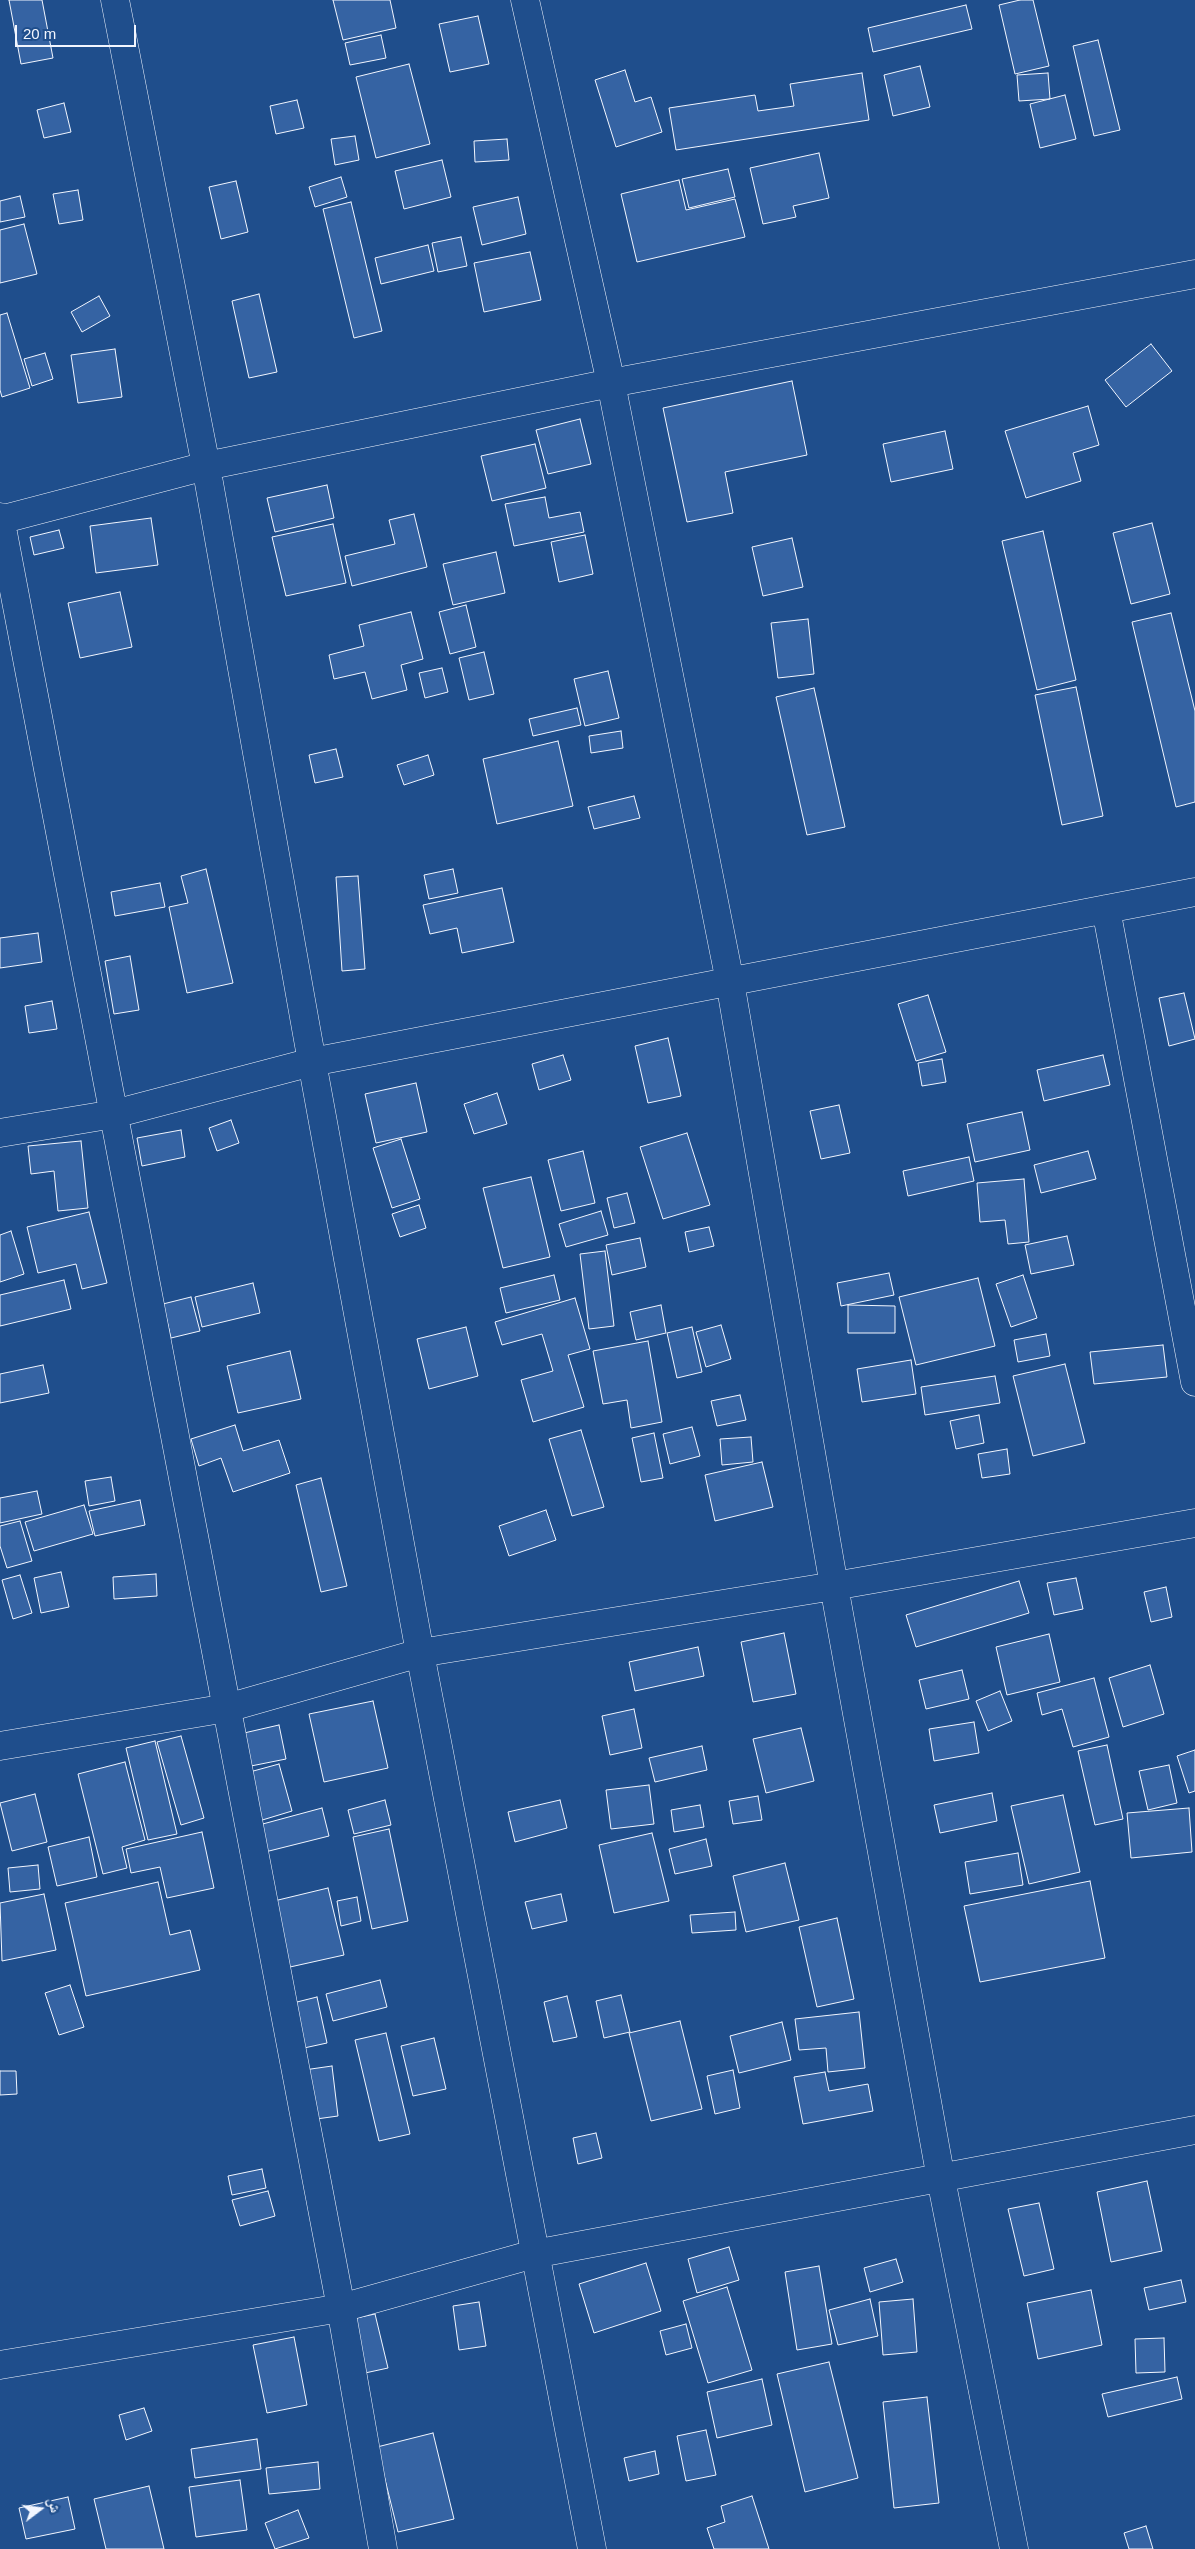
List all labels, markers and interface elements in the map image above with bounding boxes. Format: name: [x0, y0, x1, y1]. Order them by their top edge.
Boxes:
scale bar: [18, 15, 139, 47]
text: 20 m: [23, 25, 56, 42]
north arrow: [15, 2484, 65, 2534]
text: ش: [45, 2496, 64, 2514]

